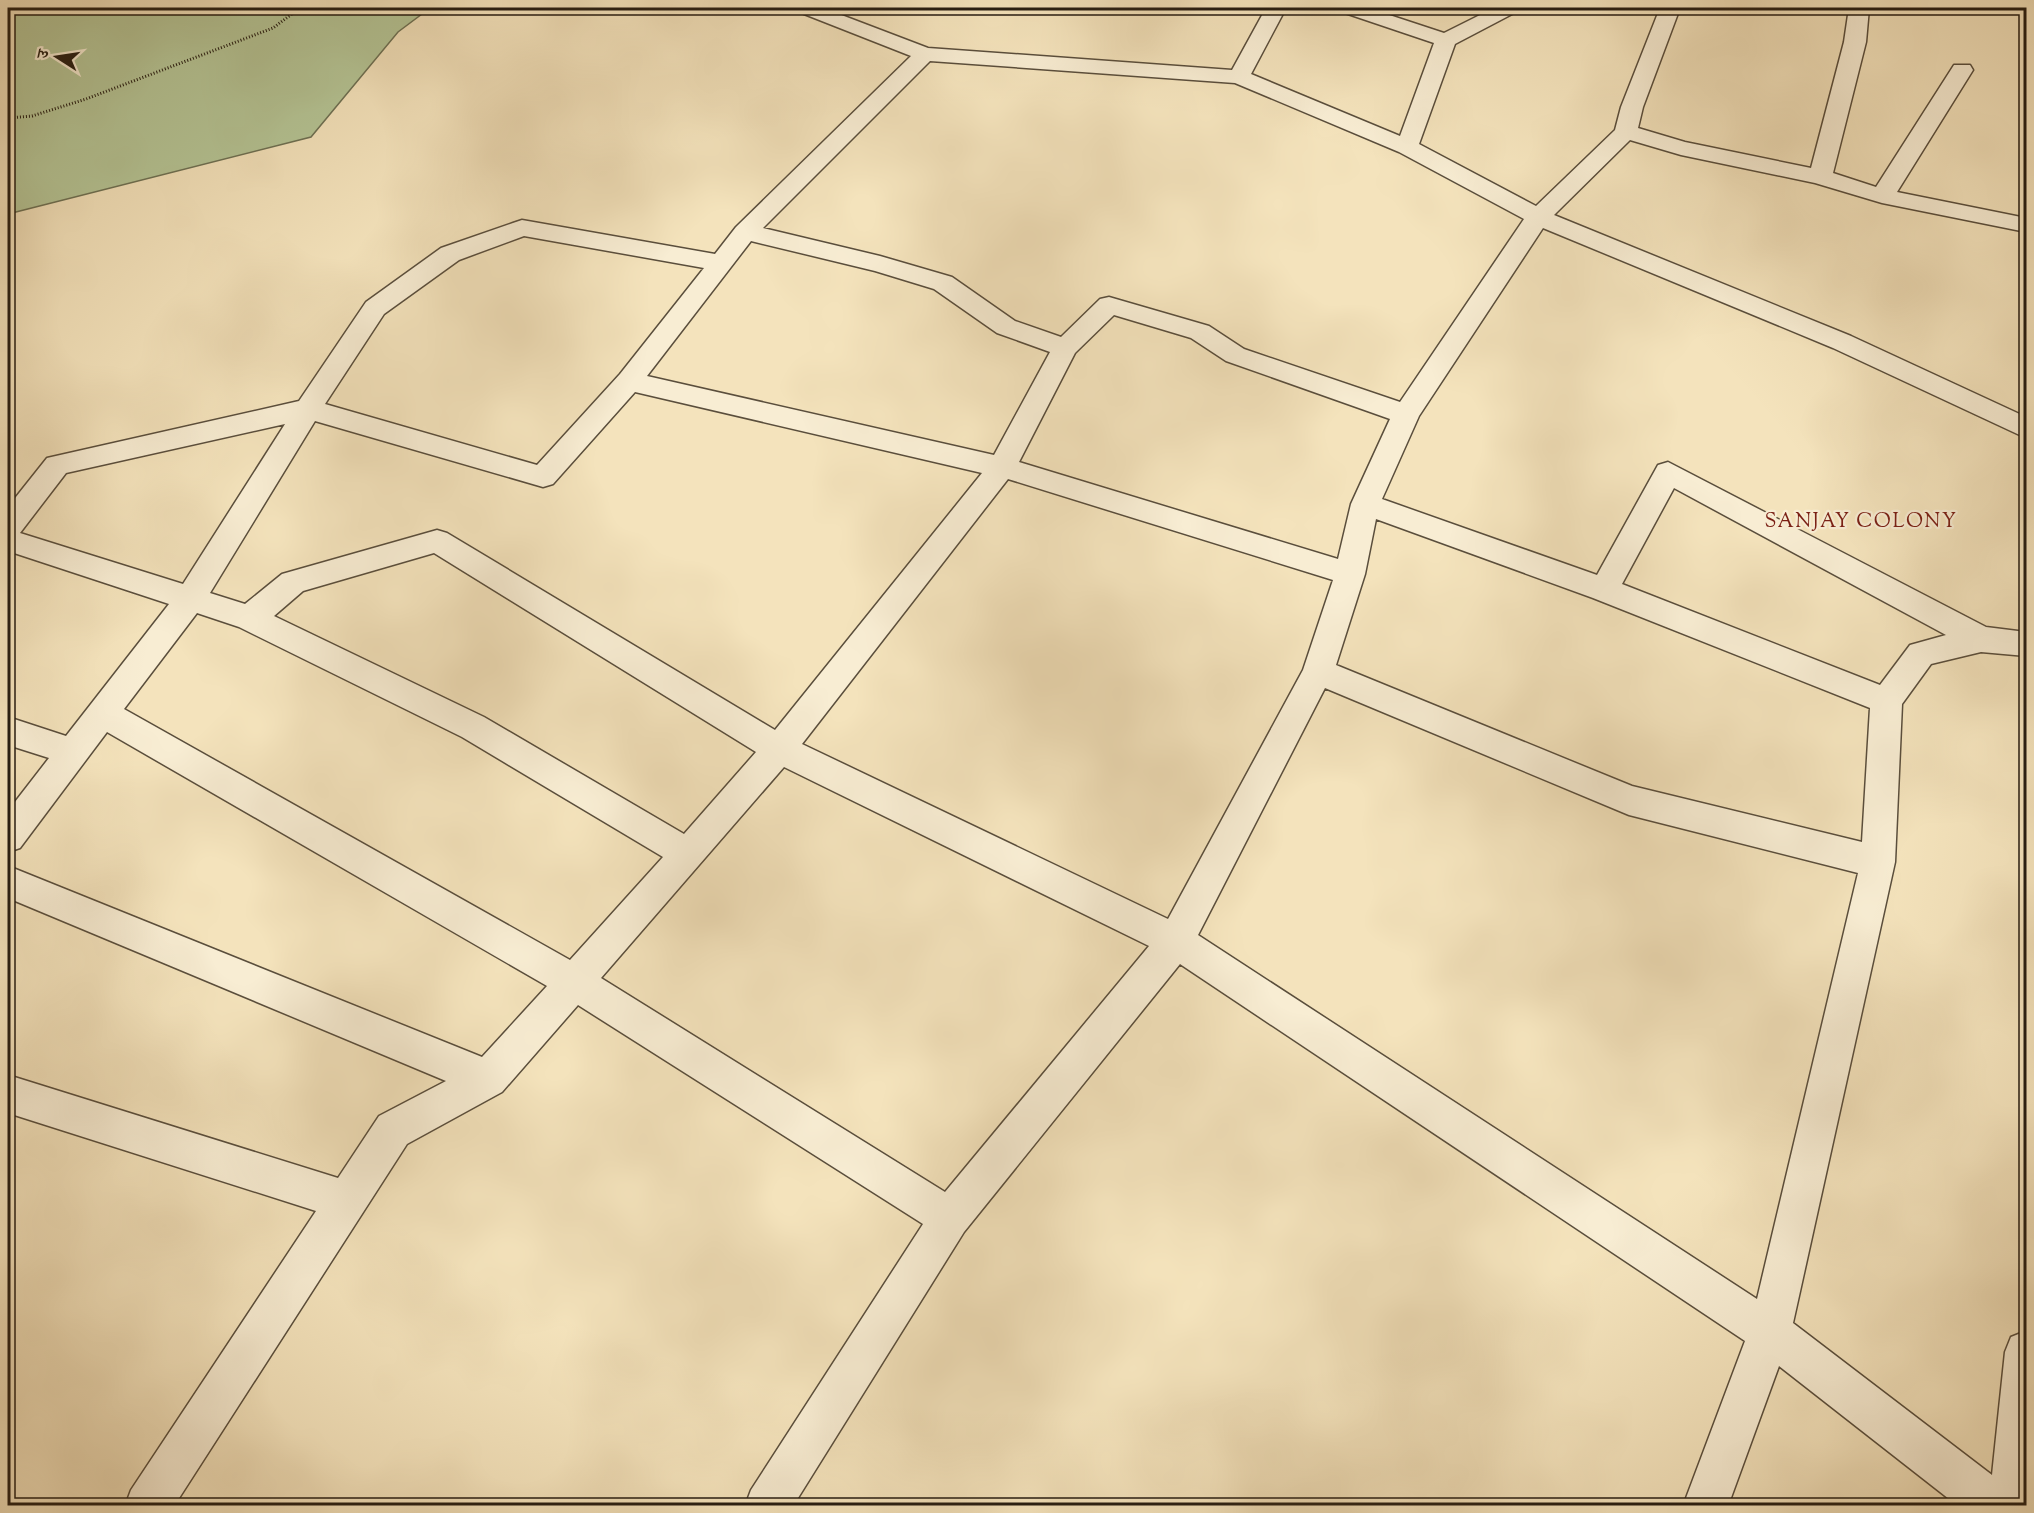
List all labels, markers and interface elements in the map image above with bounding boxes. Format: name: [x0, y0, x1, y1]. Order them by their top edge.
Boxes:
north arrow: [27, 27, 87, 87]
text: उ: [32, 46, 57, 62]
district label: SANJAY COLONY: [1765, 508, 1957, 537]

